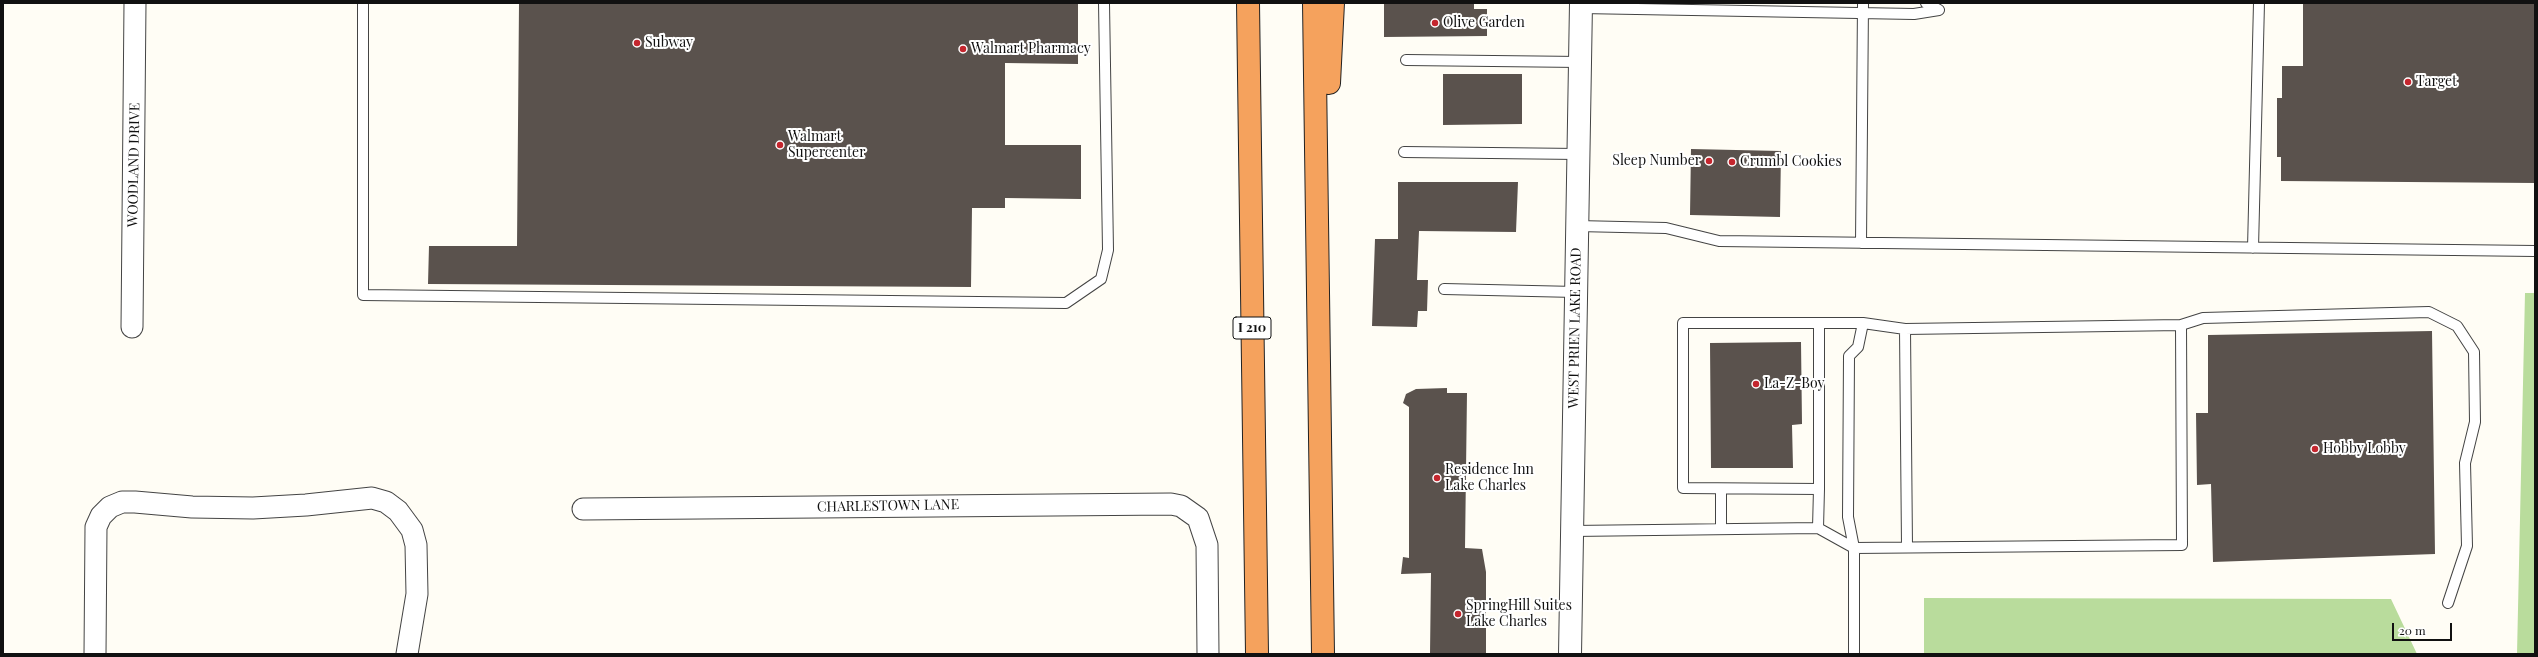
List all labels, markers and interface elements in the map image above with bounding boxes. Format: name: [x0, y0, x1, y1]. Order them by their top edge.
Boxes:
place label: Olive Garden: [1443, 15, 1525, 31]
marker: Olive Garden: [1430, 18, 1440, 28]
place label: Subway: [645, 35, 693, 51]
marker: Subway: [632, 38, 642, 48]
place label: Walmart Pharmacy: [971, 41, 1091, 57]
marker: Walmart Pharmacy: [958, 44, 968, 54]
place label: Target: [2416, 74, 2457, 90]
marker: Target: [2403, 77, 2413, 87]
street label: WOODLAND DRIVE: [125, 103, 143, 227]
place label: Walmart Supercenter: [788, 129, 865, 162]
marker: Walmart Supercenter: [775, 140, 785, 150]
place label: Sleep Number: [1612, 153, 1701, 169]
place label: Crumbl Cookies: [1740, 154, 1842, 170]
marker: Sleep Number: [1704, 156, 1714, 166]
marker: Crumbl Cookies: [1727, 157, 1737, 167]
street label: WEST PRIEN LAKE ROAD: [1565, 248, 1585, 408]
road number: I 210: [1233, 317, 1271, 339]
place label: La-Z-Boy: [1764, 376, 1825, 392]
marker: La-Z-Boy: [1751, 379, 1761, 389]
place label: Hobby Lobby: [2323, 441, 2406, 457]
marker: Hobby Lobby: [2310, 444, 2320, 454]
place label: Residence Inn Lake Charles: [1445, 462, 1534, 494]
marker: Residence Inn Lake Charles: [1432, 473, 1442, 483]
street label: CHARLESTOWN LANE: [817, 496, 959, 516]
place label: SpringHill Suites Lake Charles: [1466, 598, 1572, 630]
marker: SpringHill Suites Lake Charles: [1453, 609, 1463, 619]
scale bar: [2394, 615, 2454, 641]
text: 20 m: [2399, 622, 2426, 638]

